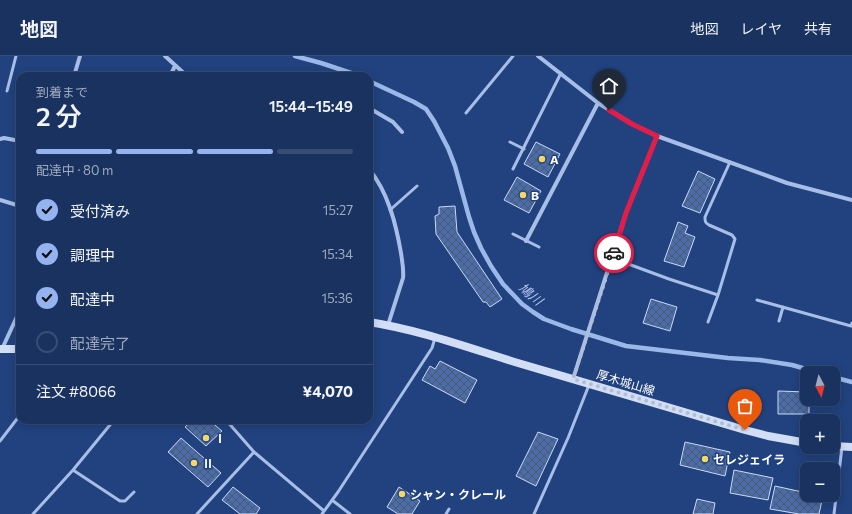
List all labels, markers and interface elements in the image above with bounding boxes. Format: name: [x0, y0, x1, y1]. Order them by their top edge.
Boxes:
text: 地図: [20, 17, 58, 40]
text: 地図: [690, 20, 718, 37]
text: レイヤ: [740, 20, 782, 37]
text: 共有: [804, 20, 832, 37]
pin: [592, 69, 626, 110]
icon: home: [598, 75, 620, 97]
text: 到着まで: [36, 84, 88, 100]
text: 15:44–15:49: [269, 97, 353, 115]
text: 2 分: [36, 100, 82, 131]
place label: A: [550, 152, 559, 166]
marker: A: [537, 154, 547, 164]
text: 配達中 · 80 m: [36, 162, 113, 178]
place label: B: [531, 188, 539, 202]
marker: B: [518, 190, 528, 200]
icon: check: [36, 199, 58, 221]
text: 受付済み: [70, 202, 130, 220]
text: 15:27: [323, 202, 353, 218]
courier: [594, 233, 634, 273]
icon: car: [603, 242, 625, 264]
icon: check: [36, 243, 58, 265]
text: 調理中: [70, 246, 115, 264]
text: 15:34: [322, 246, 353, 262]
water label: 鳩川: [516, 280, 548, 310]
icon: check: [36, 287, 58, 309]
text: 配達中: [70, 290, 115, 308]
text: 15:36: [322, 290, 353, 306]
text: 配達完了: [70, 334, 130, 352]
north arrow: [800, 366, 840, 406]
map controls: [800, 366, 840, 502]
street label: 厚木城山線: [595, 367, 657, 397]
text: 注文 #8066: [36, 382, 116, 400]
text: ¥4,070: [303, 382, 353, 400]
pin: [728, 389, 762, 430]
icon: bag: [734, 395, 756, 417]
button: +: [800, 414, 840, 454]
place label: Ⅰ: [214, 431, 226, 445]
marker: Ⅰ: [201, 433, 211, 443]
place label: セレジェイラ: [713, 452, 785, 466]
marker: セレジェイラ: [700, 454, 710, 464]
place label: Ⅱ: [202, 456, 214, 470]
marker: Ⅱ: [189, 458, 199, 468]
button: −: [800, 462, 840, 502]
place label: シャン・クレール: [410, 487, 506, 501]
marker: シャン・クレール: [397, 489, 407, 499]

